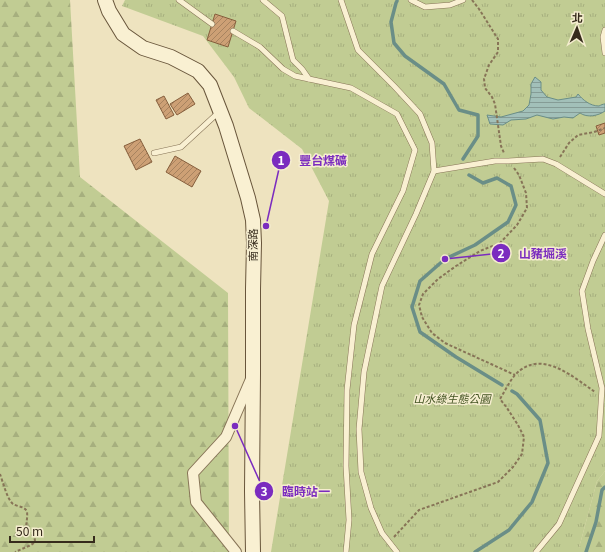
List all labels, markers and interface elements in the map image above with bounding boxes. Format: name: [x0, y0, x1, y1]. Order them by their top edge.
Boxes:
north arrow: [557, 8, 597, 48]
text: 北: [572, 9, 583, 25]
callout: 豐台煤礦: [271, 148, 355, 172]
text: 1: [277, 151, 285, 168]
text: 豐台煤礦: [299, 151, 347, 168]
street label: 南深路: [244, 229, 260, 262]
callout: 山豬堀溪: [491, 241, 575, 265]
text: 2: [497, 244, 505, 261]
text: 山豬堀溪: [519, 244, 567, 261]
park label: 山水綠生態公園: [414, 390, 492, 406]
callout: 臨時站一: [254, 479, 338, 503]
text: 3: [260, 482, 268, 499]
text: 臨時站一: [282, 482, 330, 499]
scale bar: [10, 518, 94, 544]
text: 50 m: [16, 522, 43, 539]

